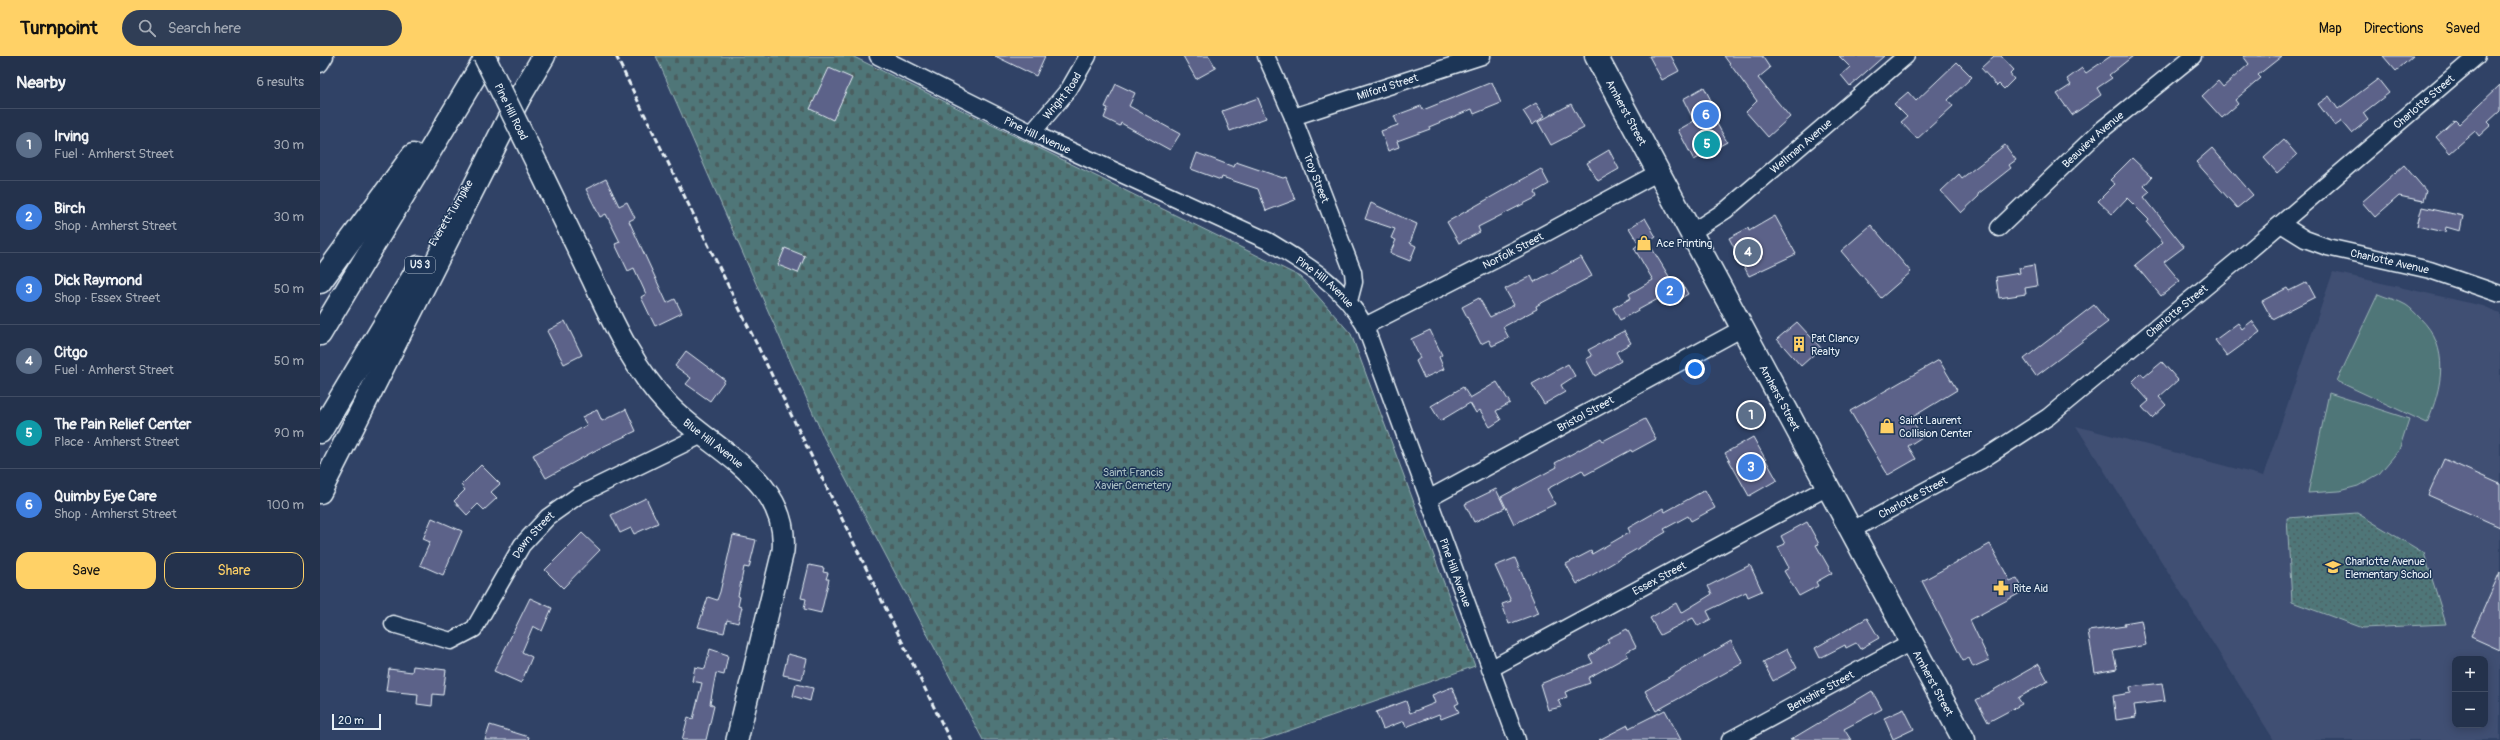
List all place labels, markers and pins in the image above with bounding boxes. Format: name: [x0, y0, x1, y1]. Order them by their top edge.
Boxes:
pin: 6: [1693, 100, 1719, 130]
pin: 5: [1694, 129, 1720, 159]
shop icon: Ace Printing: [1635, 234, 1653, 252]
place label: Ace Printing: [1656, 237, 1713, 250]
pin: 4: [1735, 237, 1761, 267]
pin: 2: [1657, 276, 1683, 306]
place label: Pat Clancy Realty: [1811, 332, 1859, 358]
building icon: Pat Clancy Realty: [1790, 335, 1808, 353]
pin: 1: [1738, 400, 1764, 430]
place label: Saint Laurent Collision Center: [1899, 414, 1972, 440]
shop icon: Saint Laurent Collision Center: [1878, 417, 1896, 435]
pin: 3: [1738, 452, 1764, 482]
place label: Charlotte Avenue Elementary School: [2345, 555, 2432, 581]
school or university icon: Charlotte Avenue Elementary School: [2324, 558, 2342, 576]
pharmacy icon: Rite Aid: [1992, 579, 2010, 597]
place label: Rite Aid: [2013, 582, 2048, 595]

